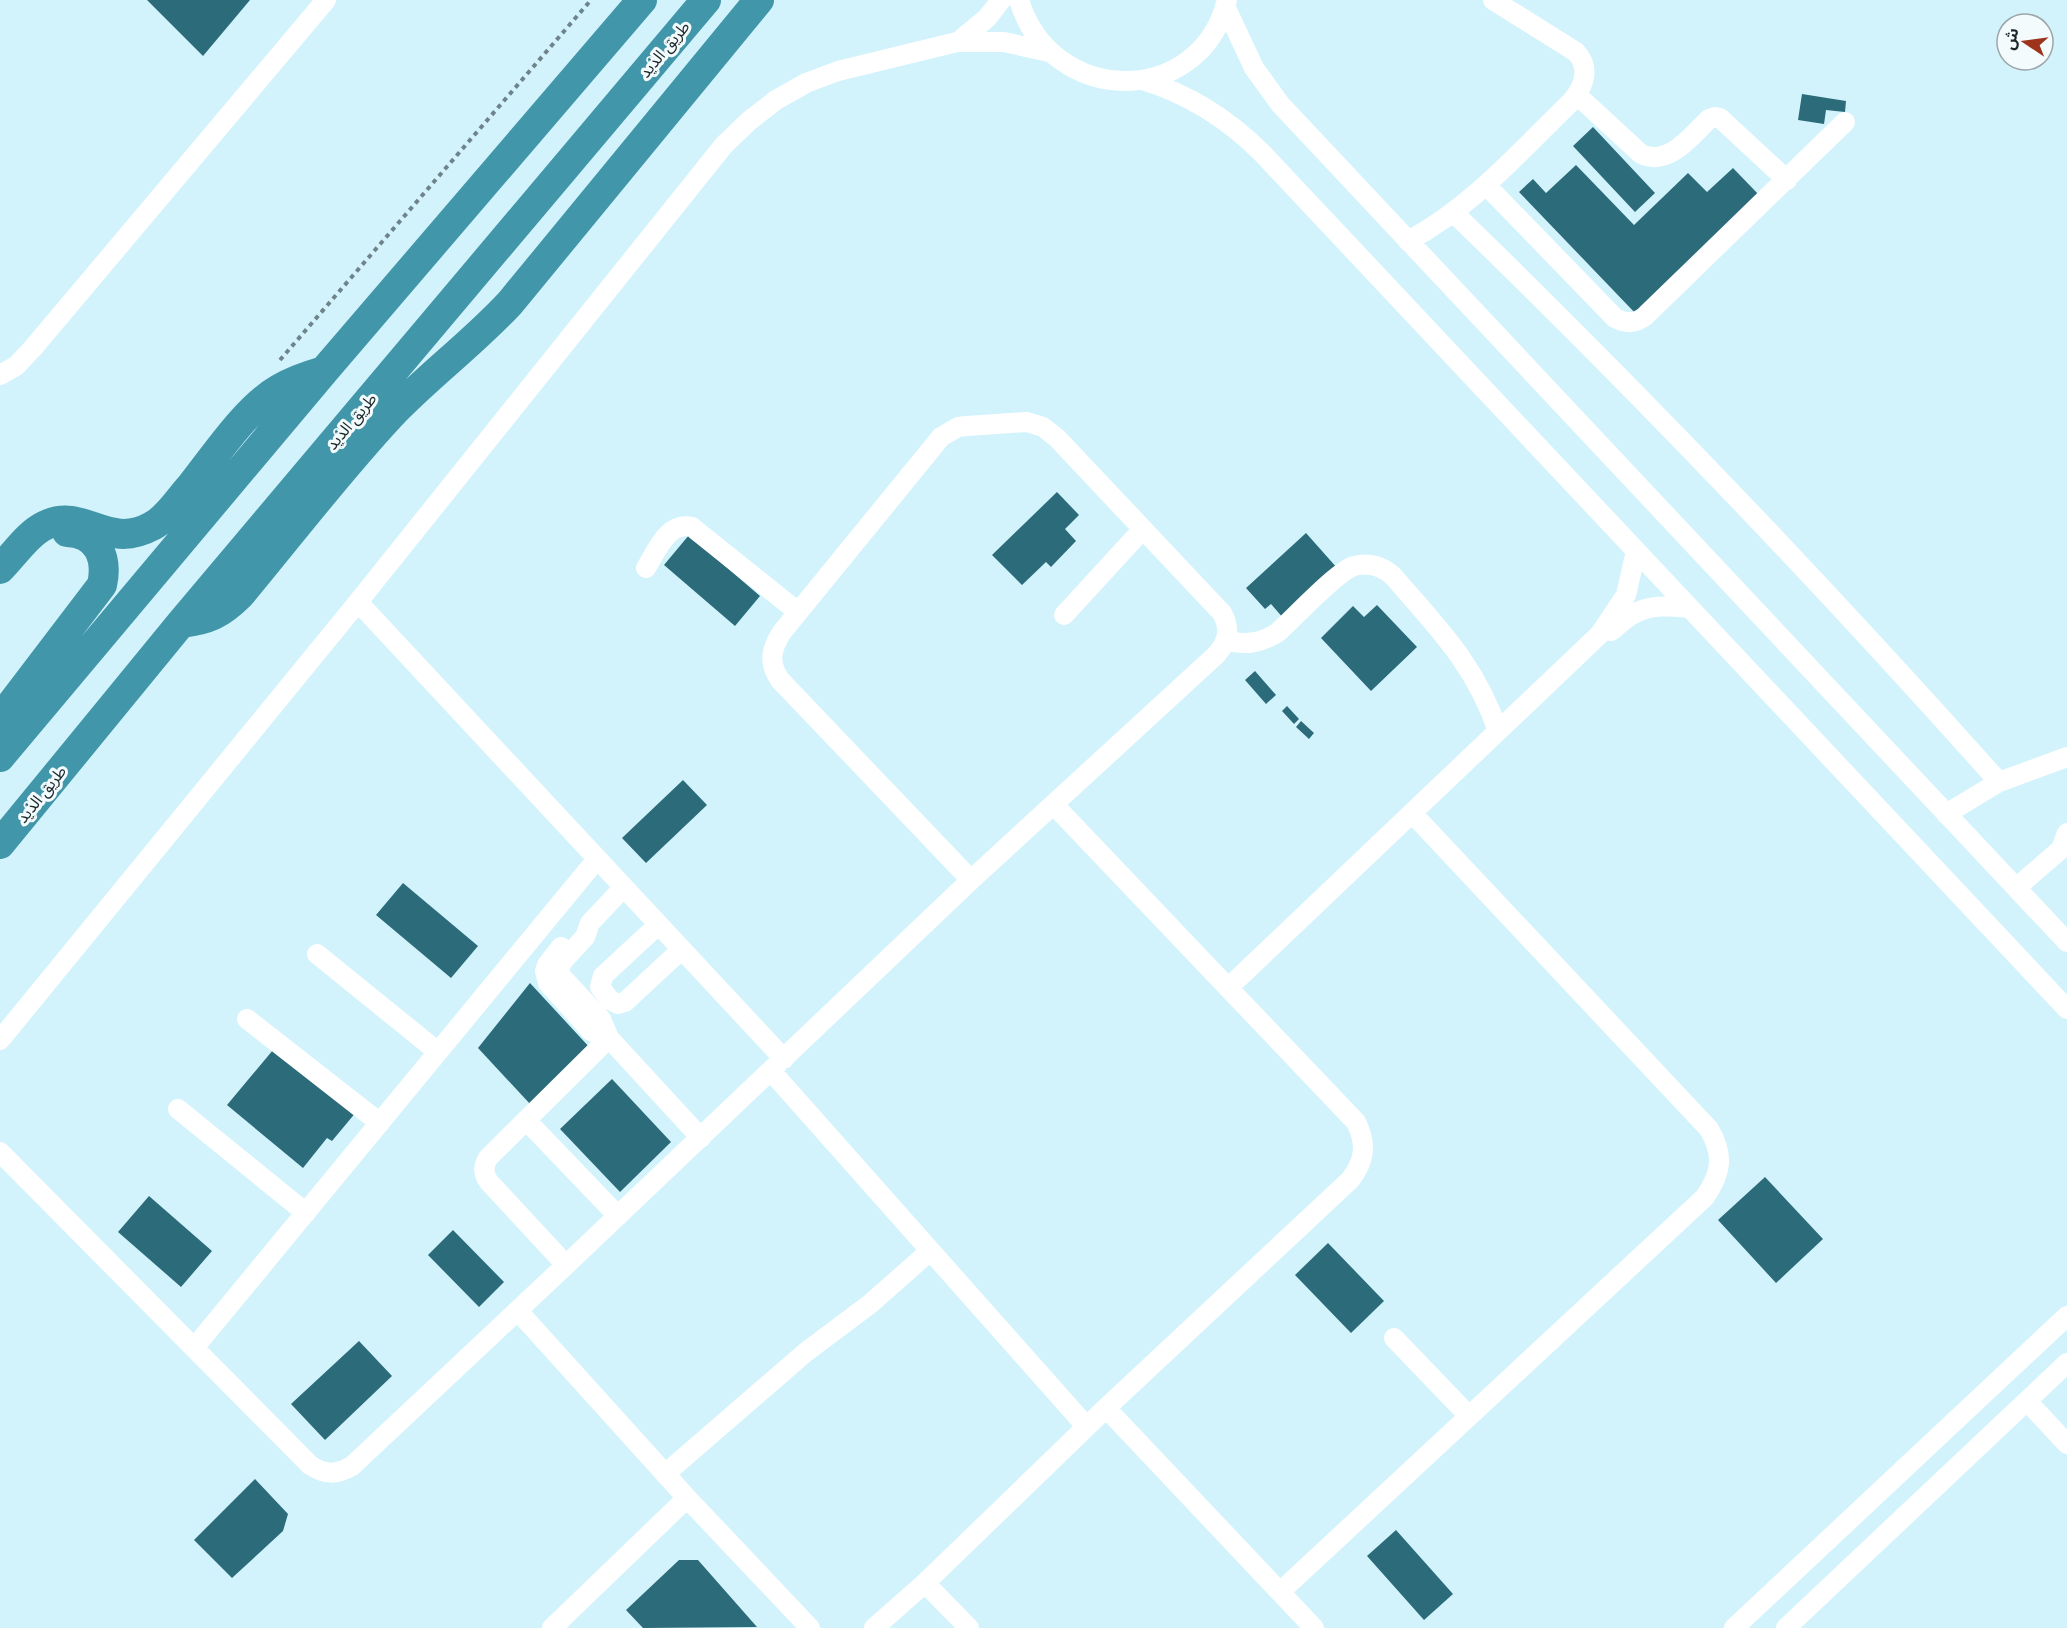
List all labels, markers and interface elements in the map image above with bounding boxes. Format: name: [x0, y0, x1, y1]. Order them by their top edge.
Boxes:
north arrow: [1995, 12, 2055, 72]
street label: طريق الذيد: [636, 18, 695, 83]
text: ش: [2000, 26, 2025, 52]
street label: طريق الذيد: [323, 390, 382, 455]
street label: طريق الذيد: [13, 762, 72, 828]

